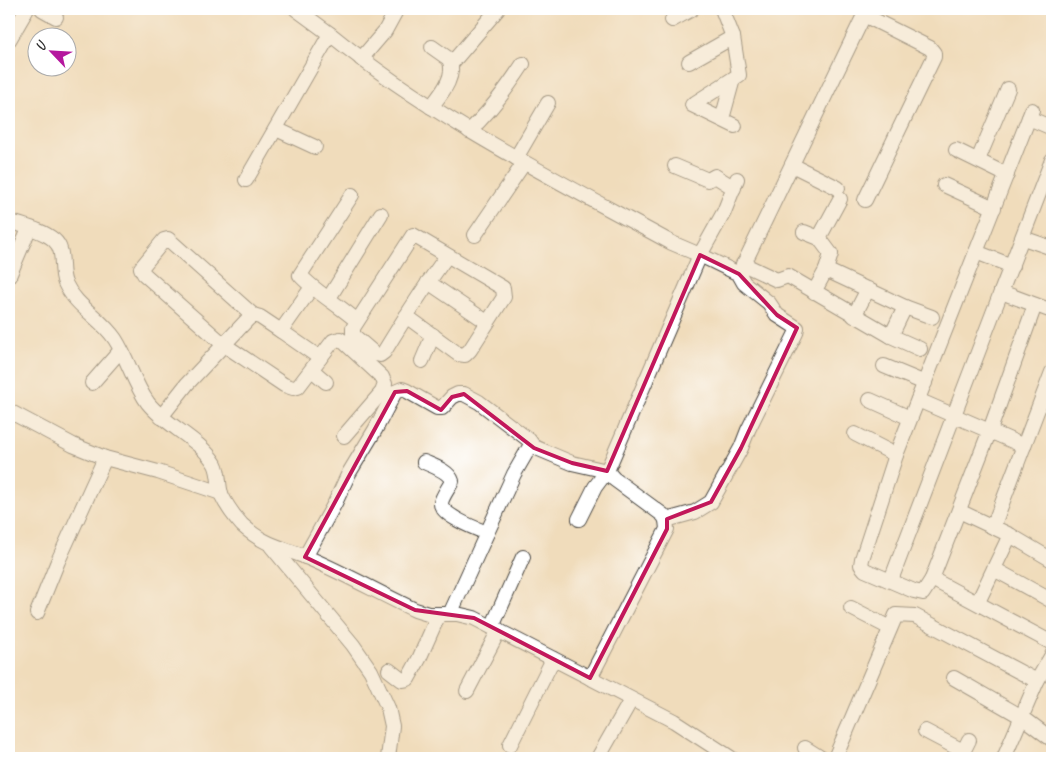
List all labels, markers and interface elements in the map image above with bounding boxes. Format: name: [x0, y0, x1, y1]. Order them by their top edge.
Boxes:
north arrow: [28, 28, 78, 78]
text: U: [32, 37, 51, 53]

